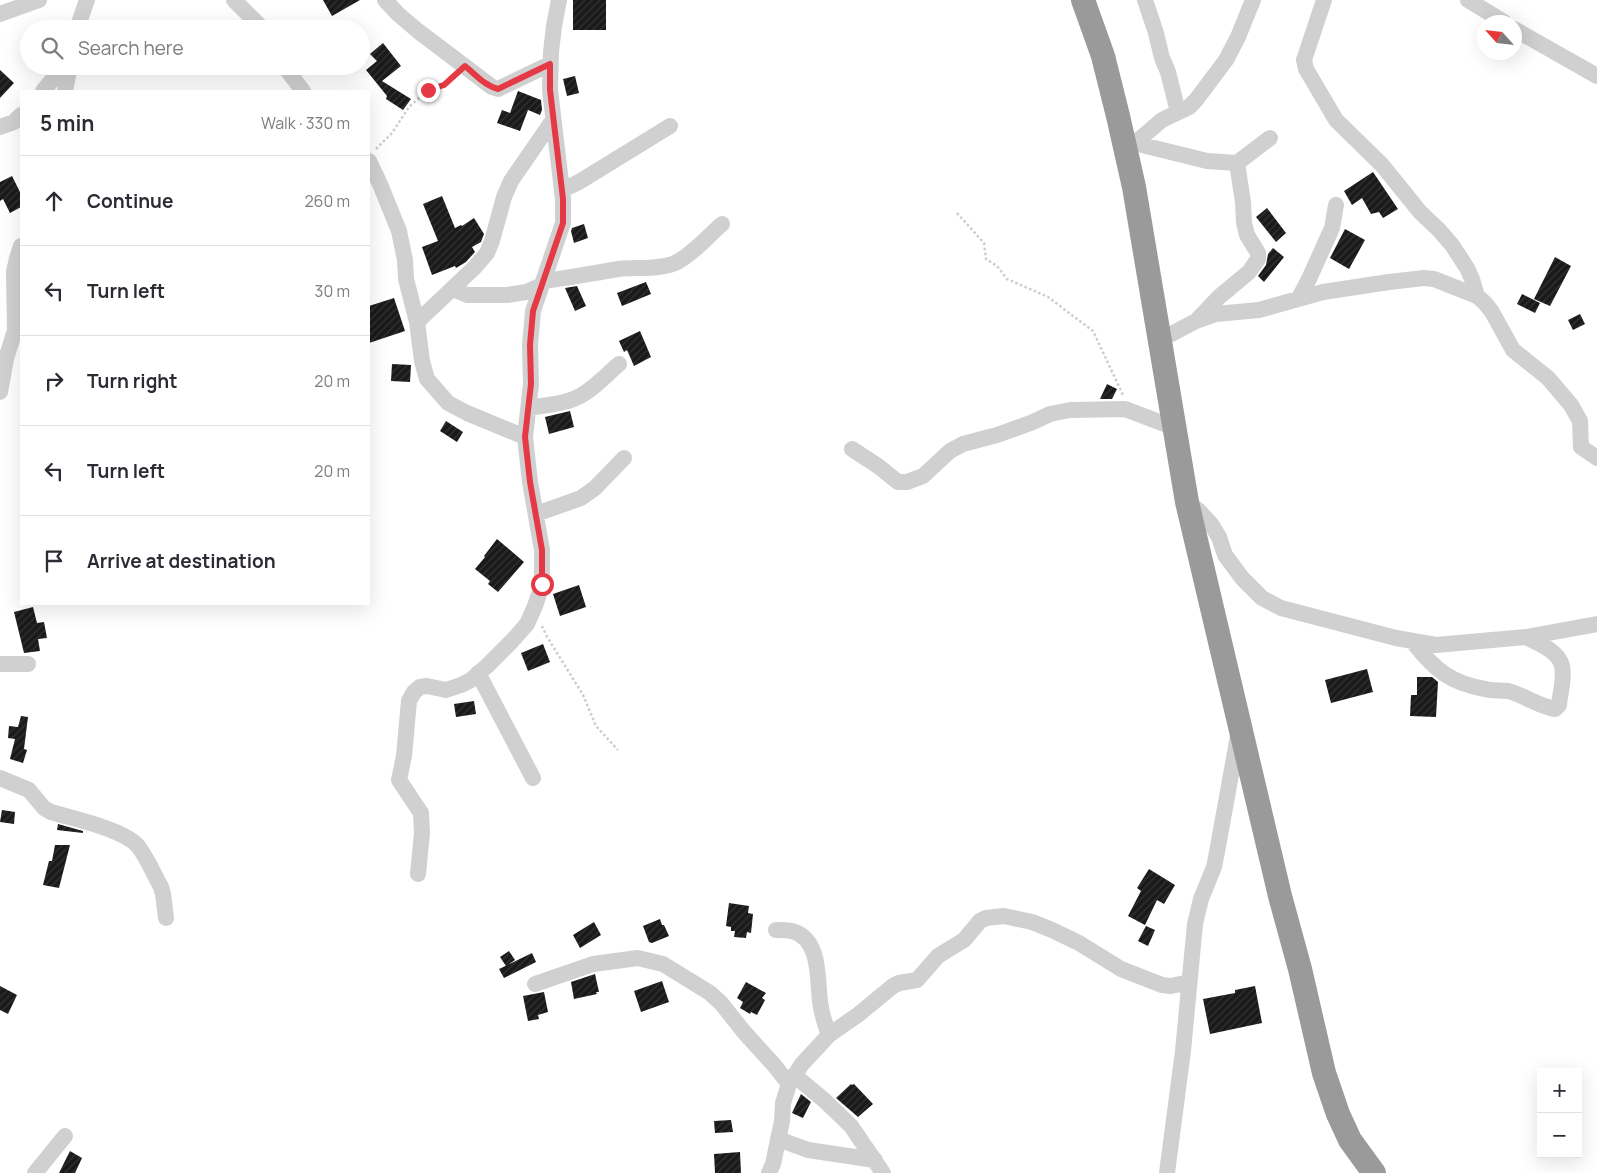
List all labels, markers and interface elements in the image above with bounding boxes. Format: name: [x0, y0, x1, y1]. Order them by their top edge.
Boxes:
north arrow: [1477, 15, 1522, 60]
search box: [20, 20, 370, 75]
icon: search: [38, 34, 66, 62]
text: Search here: [78, 35, 184, 61]
route end: [417, 79, 440, 102]
text: 5 min: [40, 109, 94, 137]
text: Walk · 330 m: [261, 112, 350, 134]
icon: ahead: [40, 187, 68, 215]
text: Continue: [87, 188, 173, 214]
text: 260 m: [304, 190, 350, 212]
icon: left: [40, 277, 68, 305]
text: Turn left: [87, 278, 165, 304]
text: 30 m: [315, 280, 350, 302]
icon: right: [40, 367, 68, 395]
text: Turn right: [87, 368, 177, 394]
text: 20 m: [314, 370, 350, 392]
icon: left: [40, 457, 68, 485]
text: Turn left: [87, 458, 165, 484]
text: 20 m: [314, 460, 350, 482]
icon: arrive: [40, 547, 68, 575]
text: Arrive at destination: [87, 548, 276, 574]
route start: [531, 573, 554, 596]
map controls: [1537, 1068, 1582, 1158]
button: +: [1537, 1068, 1582, 1113]
button: −: [1537, 1113, 1582, 1158]

